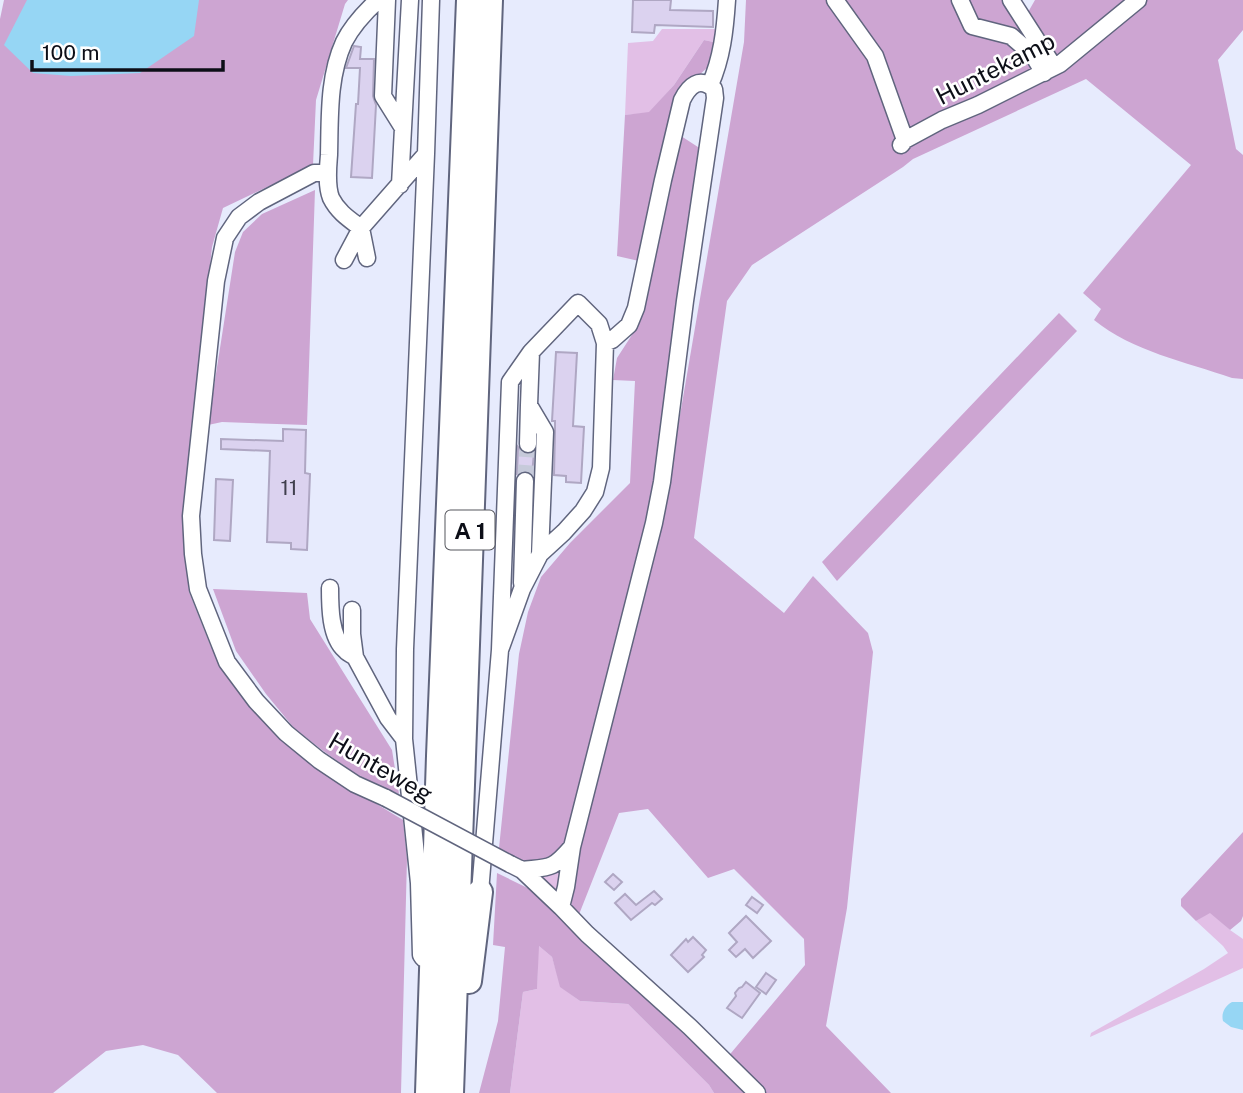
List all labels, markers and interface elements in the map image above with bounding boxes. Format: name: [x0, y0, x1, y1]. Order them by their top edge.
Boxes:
street label: Huntekamp: [931, 26, 1059, 110]
scale bar: [32, 28, 222, 72]
text: 100 m: [42, 40, 99, 65]
house number: 11: [280, 475, 298, 500]
road number: A 1: [446, 510, 494, 550]
street label: Hunteweg: [324, 726, 438, 808]

